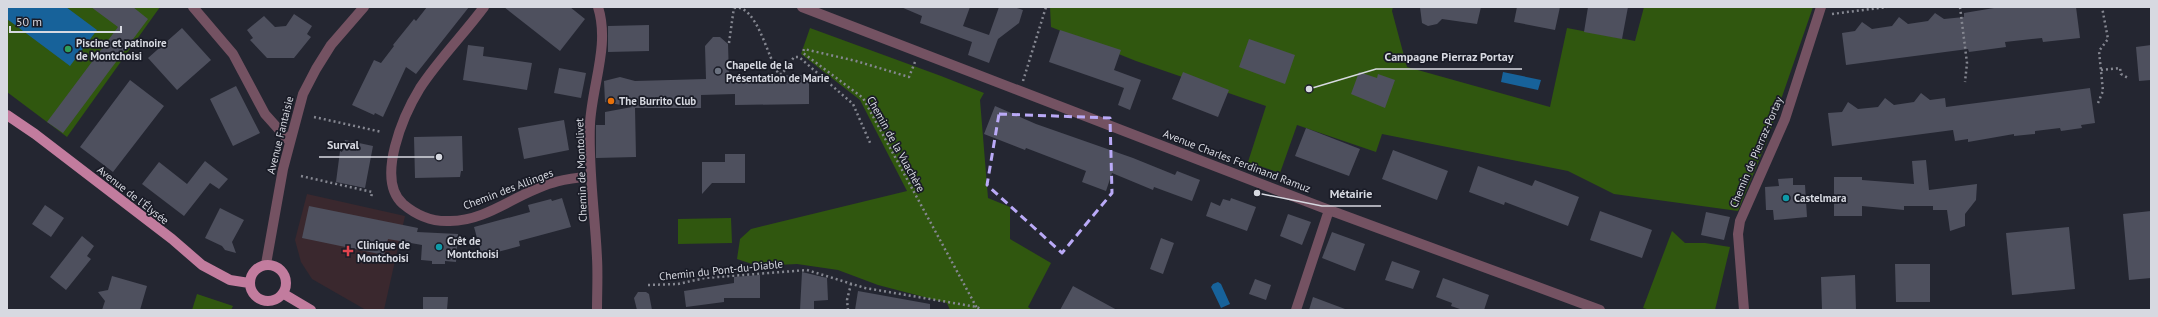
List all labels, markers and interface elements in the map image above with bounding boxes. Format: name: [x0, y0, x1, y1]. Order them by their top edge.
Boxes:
scale bar: [10, 8, 121, 34]
text: 50 m: [16, 14, 42, 29]
place label: Piscine et patinoire de Montchoisi: [76, 36, 167, 63]
marker: Piscine et patinoire de Montchoisi: [63, 44, 73, 54]
callout: Campagne Pierraz Portay: [1376, 45, 1522, 69]
text: Campagne Pierraz Portay: [1385, 49, 1514, 64]
place label: Chapelle de la Présentation de Marie: [726, 58, 830, 85]
marker: Chapelle de la Présentation de Marie: [713, 66, 723, 76]
street label: Avenue Fantaisie: [264, 94, 297, 175]
place label: The Burrito Club: [619, 94, 696, 108]
street label: Chemin de la Vuachère: [864, 94, 928, 195]
street label: Chemin de Pierraz-Portay: [1726, 94, 1786, 210]
marker: The Burrito Club: [606, 96, 616, 106]
street label: Chemin de Montolivet: [572, 118, 590, 222]
street label: Avenue Charles Ferdinand Ramuz: [1161, 126, 1313, 196]
callout: Surval: [319, 133, 367, 157]
text: Surval: [327, 137, 360, 152]
street label: Avenue de l'Élysée: [94, 163, 172, 228]
street label: Chemin des Allinges: [461, 165, 555, 213]
callout: Métairie: [1322, 182, 1381, 206]
text: Métairie: [1330, 186, 1372, 201]
place label: Castelmara: [1794, 191, 1846, 205]
marker: Castelmara: [1781, 193, 1791, 203]
place label: Crêt de Montchoisi: [447, 234, 499, 261]
place label: Clinique de Montchoisi: [357, 238, 410, 265]
marker: Crêt de Montchoisi: [434, 242, 444, 252]
marker: Clinique de Montchoisi: [342, 245, 354, 257]
street label: Chemin du Pont-du-Diable: [658, 256, 784, 283]

